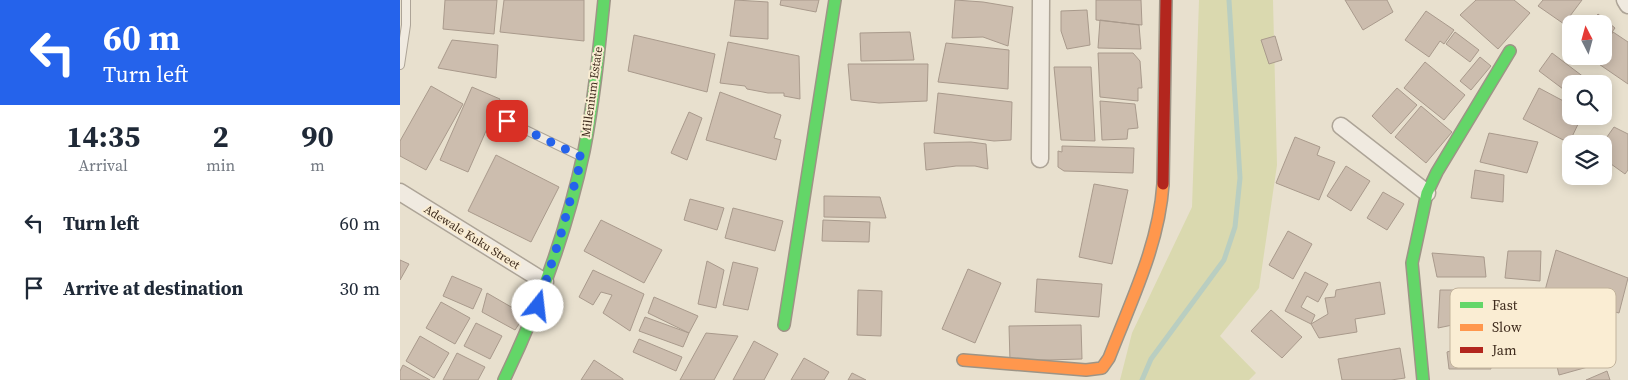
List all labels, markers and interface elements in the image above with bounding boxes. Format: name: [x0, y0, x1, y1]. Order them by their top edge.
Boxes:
text: 60 m: [103, 14, 180, 62]
north arrow: [1562, 15, 1612, 65]
map controls: [1562, 15, 1612, 185]
icon: left: [20, 20, 85, 85]
street label: Millenium Estate: [578, 46, 606, 138]
text: Turn left: [103, 59, 188, 89]
button: search: [1562, 75, 1612, 125]
pin: [486, 100, 528, 142]
icon: arrive: [493, 107, 521, 135]
text: 14:35: [66, 116, 140, 157]
text: 2: [213, 116, 229, 157]
text: 90: [301, 116, 334, 157]
button: layers: [1562, 135, 1612, 185]
text: Arrival: [78, 154, 128, 176]
text: min: [206, 154, 235, 176]
text: m: [310, 154, 325, 176]
street label: Adewale Kuku Street: [421, 201, 523, 273]
icon: left: [20, 209, 48, 237]
text: Turn left: [63, 210, 139, 236]
text: 60 m: [339, 210, 380, 236]
icon: arrive: [20, 274, 48, 302]
text: Arrive at destination: [63, 275, 243, 301]
text: 30 m: [339, 275, 380, 301]
position arrow: [511, 279, 563, 331]
legend: [1450, 288, 1616, 368]
text: Fast: [1492, 295, 1518, 315]
text: Slow: [1492, 317, 1522, 337]
text: Jam: [1491, 340, 1517, 360]

